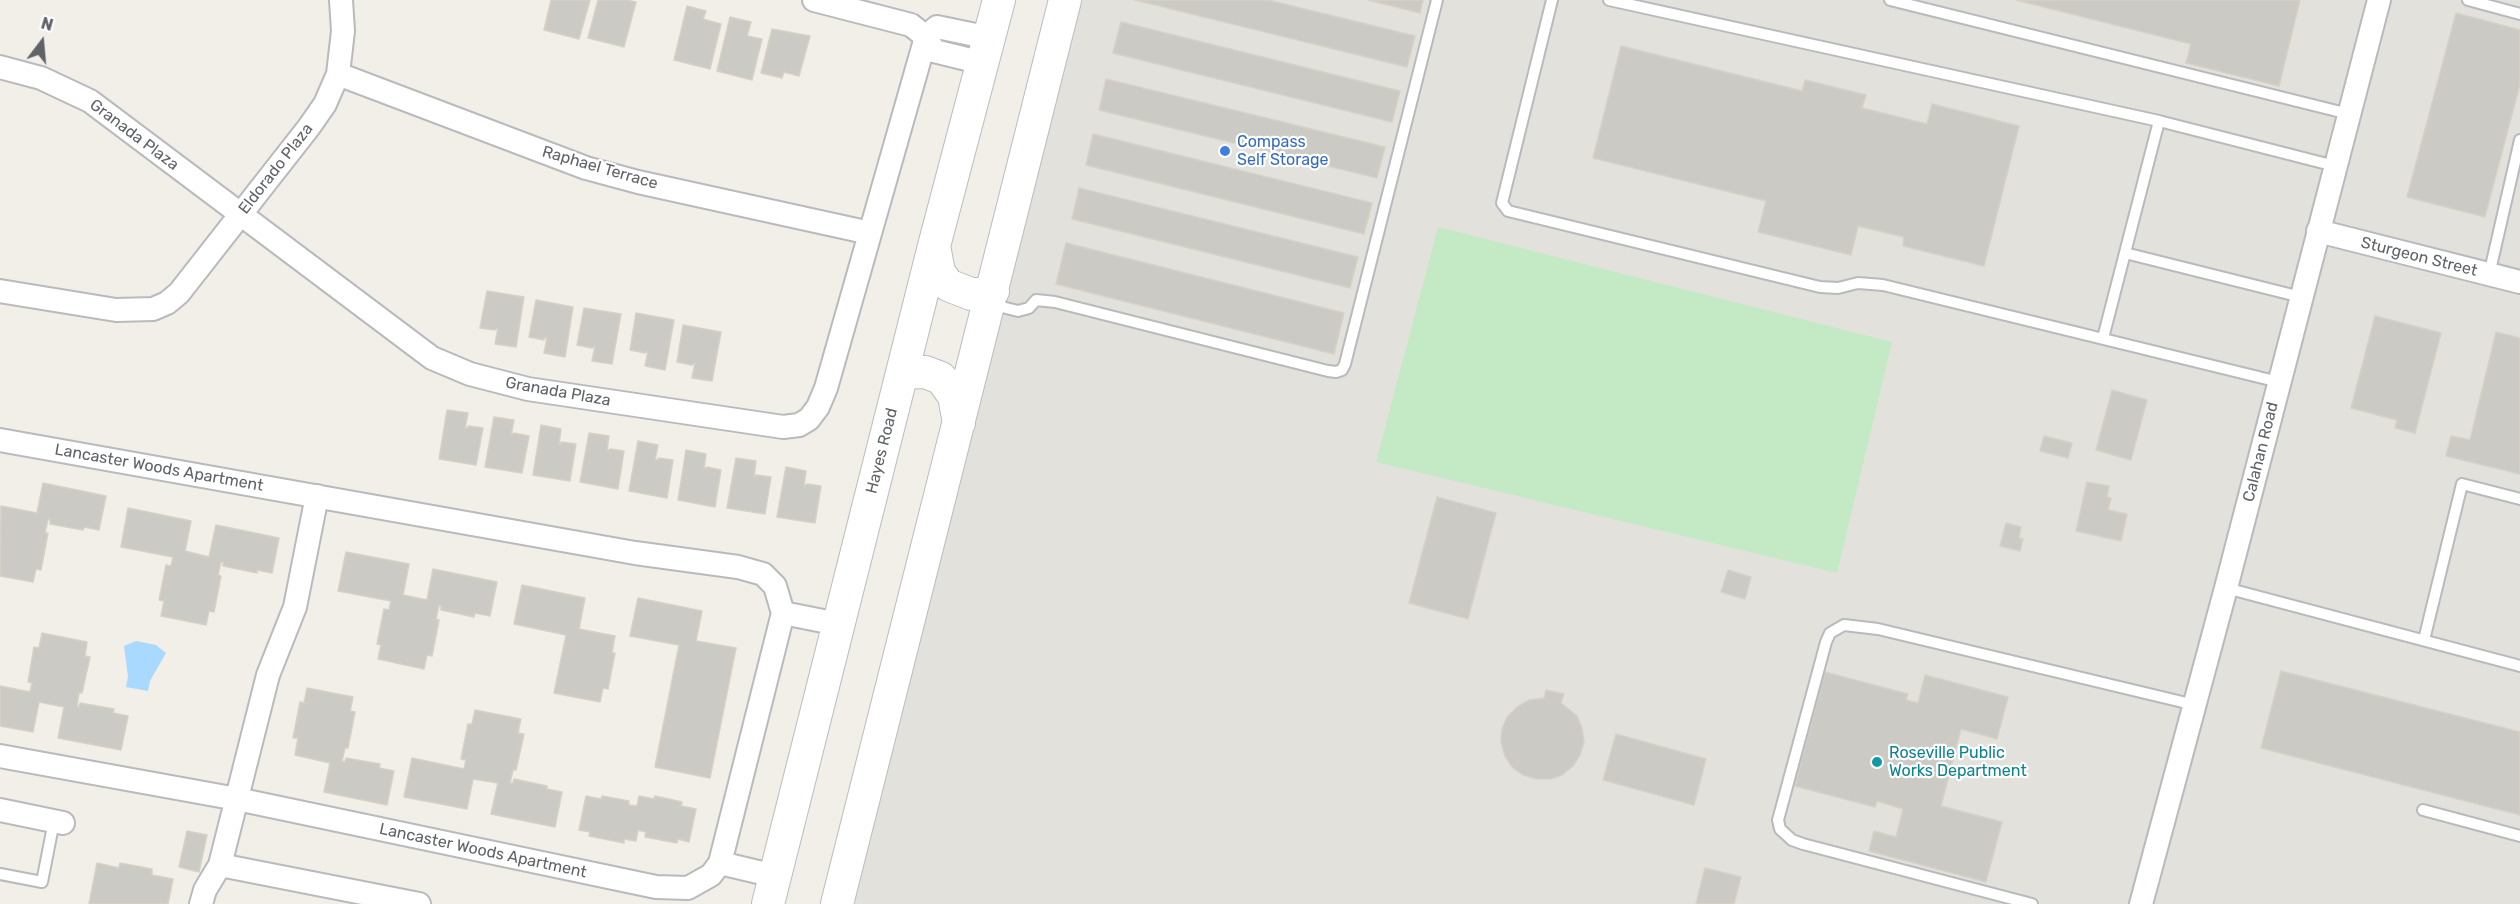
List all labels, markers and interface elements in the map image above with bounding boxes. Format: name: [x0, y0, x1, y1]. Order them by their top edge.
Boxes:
north arrow: [12, 12, 72, 72]
text: N: [39, 13, 55, 35]
street label: Granada Plaza: [86, 95, 182, 175]
street label: Eldorado Plaza: [235, 120, 317, 218]
place label: Compass Self Storage: [1237, 132, 1329, 170]
street label: Raphael Terrace: [540, 142, 660, 194]
marker: Compass Self Storage: [1218, 144, 1232, 158]
street label: Sturgeon Street: [2359, 233, 2479, 281]
street label: Granada Plaza: [504, 373, 612, 411]
street label: Calahan Road: [2239, 400, 2283, 504]
street label: Hayes Road: [862, 406, 902, 496]
street label: Lancaster Woods Apartment: [53, 440, 265, 496]
place label: Roseville Public Works Department: [1889, 743, 2027, 781]
marker: Roseville Public Works Department: [1870, 755, 1884, 769]
street label: Lancaster Woods Apartment: [378, 820, 588, 882]

